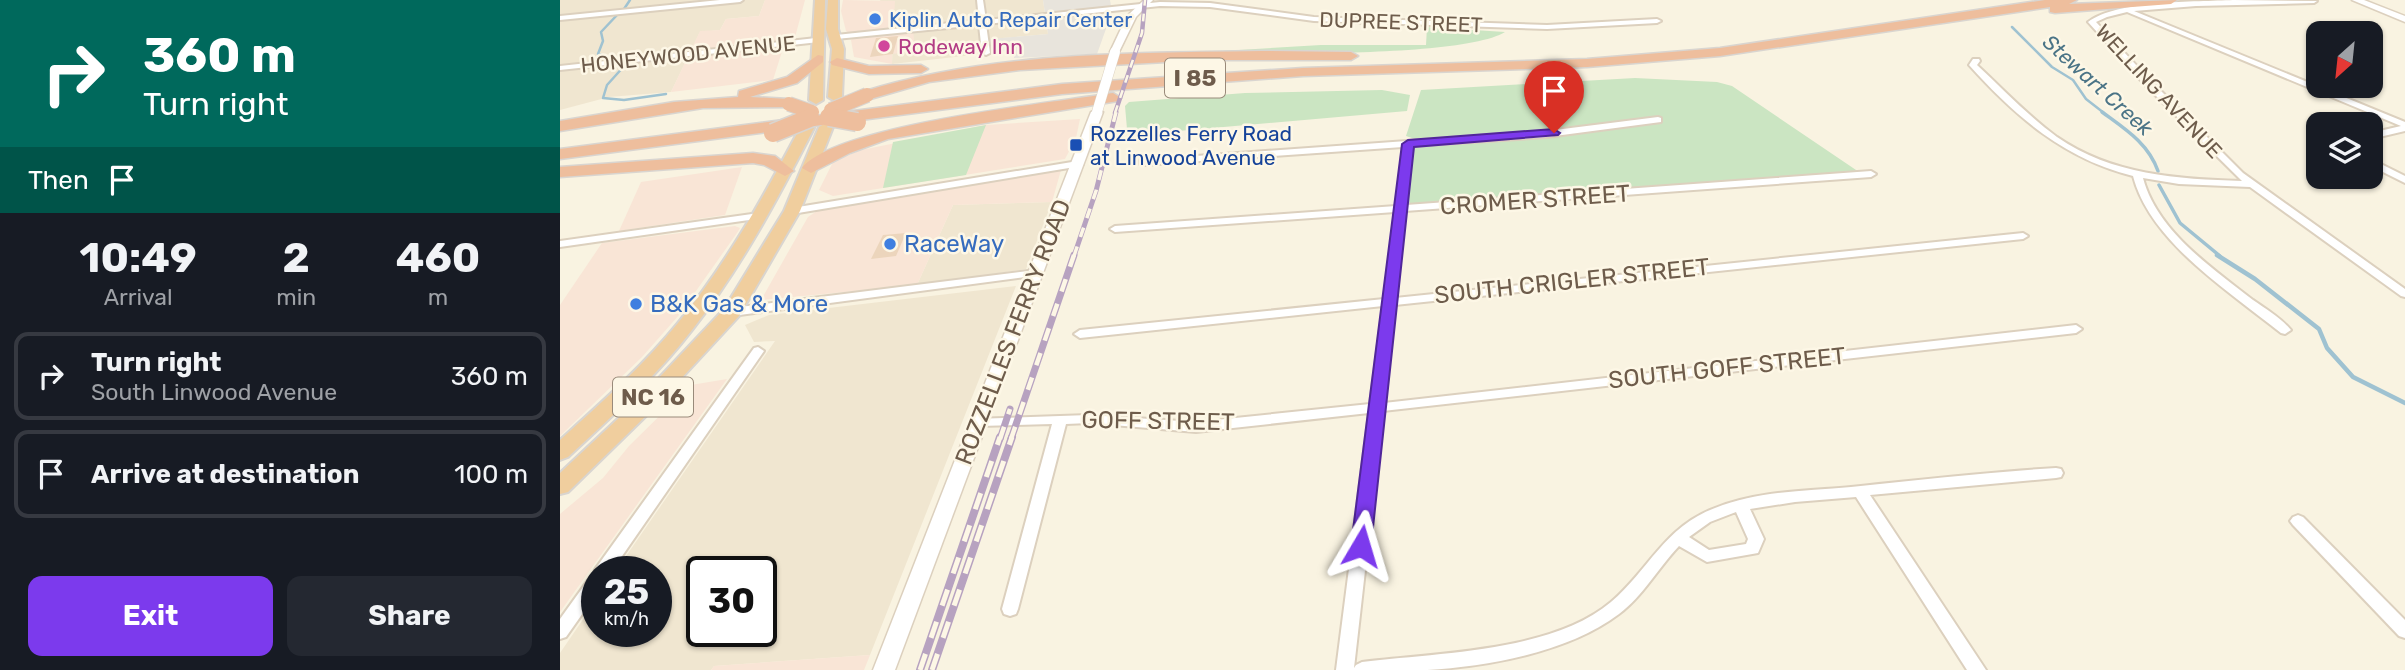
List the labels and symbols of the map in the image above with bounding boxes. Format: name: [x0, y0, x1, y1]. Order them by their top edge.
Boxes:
place label: Kiplin Auto Repair Center: [889, 7, 1132, 32]
street label: DUPREE STREET: [1319, 7, 1483, 37]
marker: Kiplin Auto Repair Center: [867, 11, 883, 27]
street label: WELLING AVENUE: [2091, 19, 2227, 163]
north arrow: [2306, 21, 2384, 98]
water label: Stewart Creek: [2038, 29, 2159, 142]
street label: HONEYWOOD AVENUE: [579, 30, 797, 78]
place label: Rodeway Inn: [898, 34, 1023, 59]
marker: Rodeway Inn: [876, 38, 892, 54]
road number: I 85: [1165, 58, 1225, 97]
pin: [1524, 61, 1584, 133]
place label: Rozzelles Ferry Road at Linwood Avenue: [1090, 121, 1292, 170]
marker: Rozzelles Ferry Road at Linwood Avenue: [1068, 137, 1084, 153]
street label: CROMER STREET: [1439, 179, 1631, 221]
street label: ROZZELLES FERRY ROAD: [949, 195, 1077, 469]
place label: RaceWay: [904, 230, 1004, 258]
marker: RaceWay: [882, 236, 898, 252]
street label: SOUTH CRIGLER STREET: [1433, 253, 1711, 309]
place label: B&K Gas & More: [650, 290, 828, 318]
marker: B&K Gas & More: [628, 296, 644, 312]
street label: SOUTH GOFF STREET: [1607, 342, 1847, 394]
road number: NC 16: [613, 378, 693, 416]
street label: GOFF STREET: [1081, 406, 1235, 436]
position arrow: [1324, 509, 1398, 583]
speed limit sign: 30: [686, 556, 777, 647]

